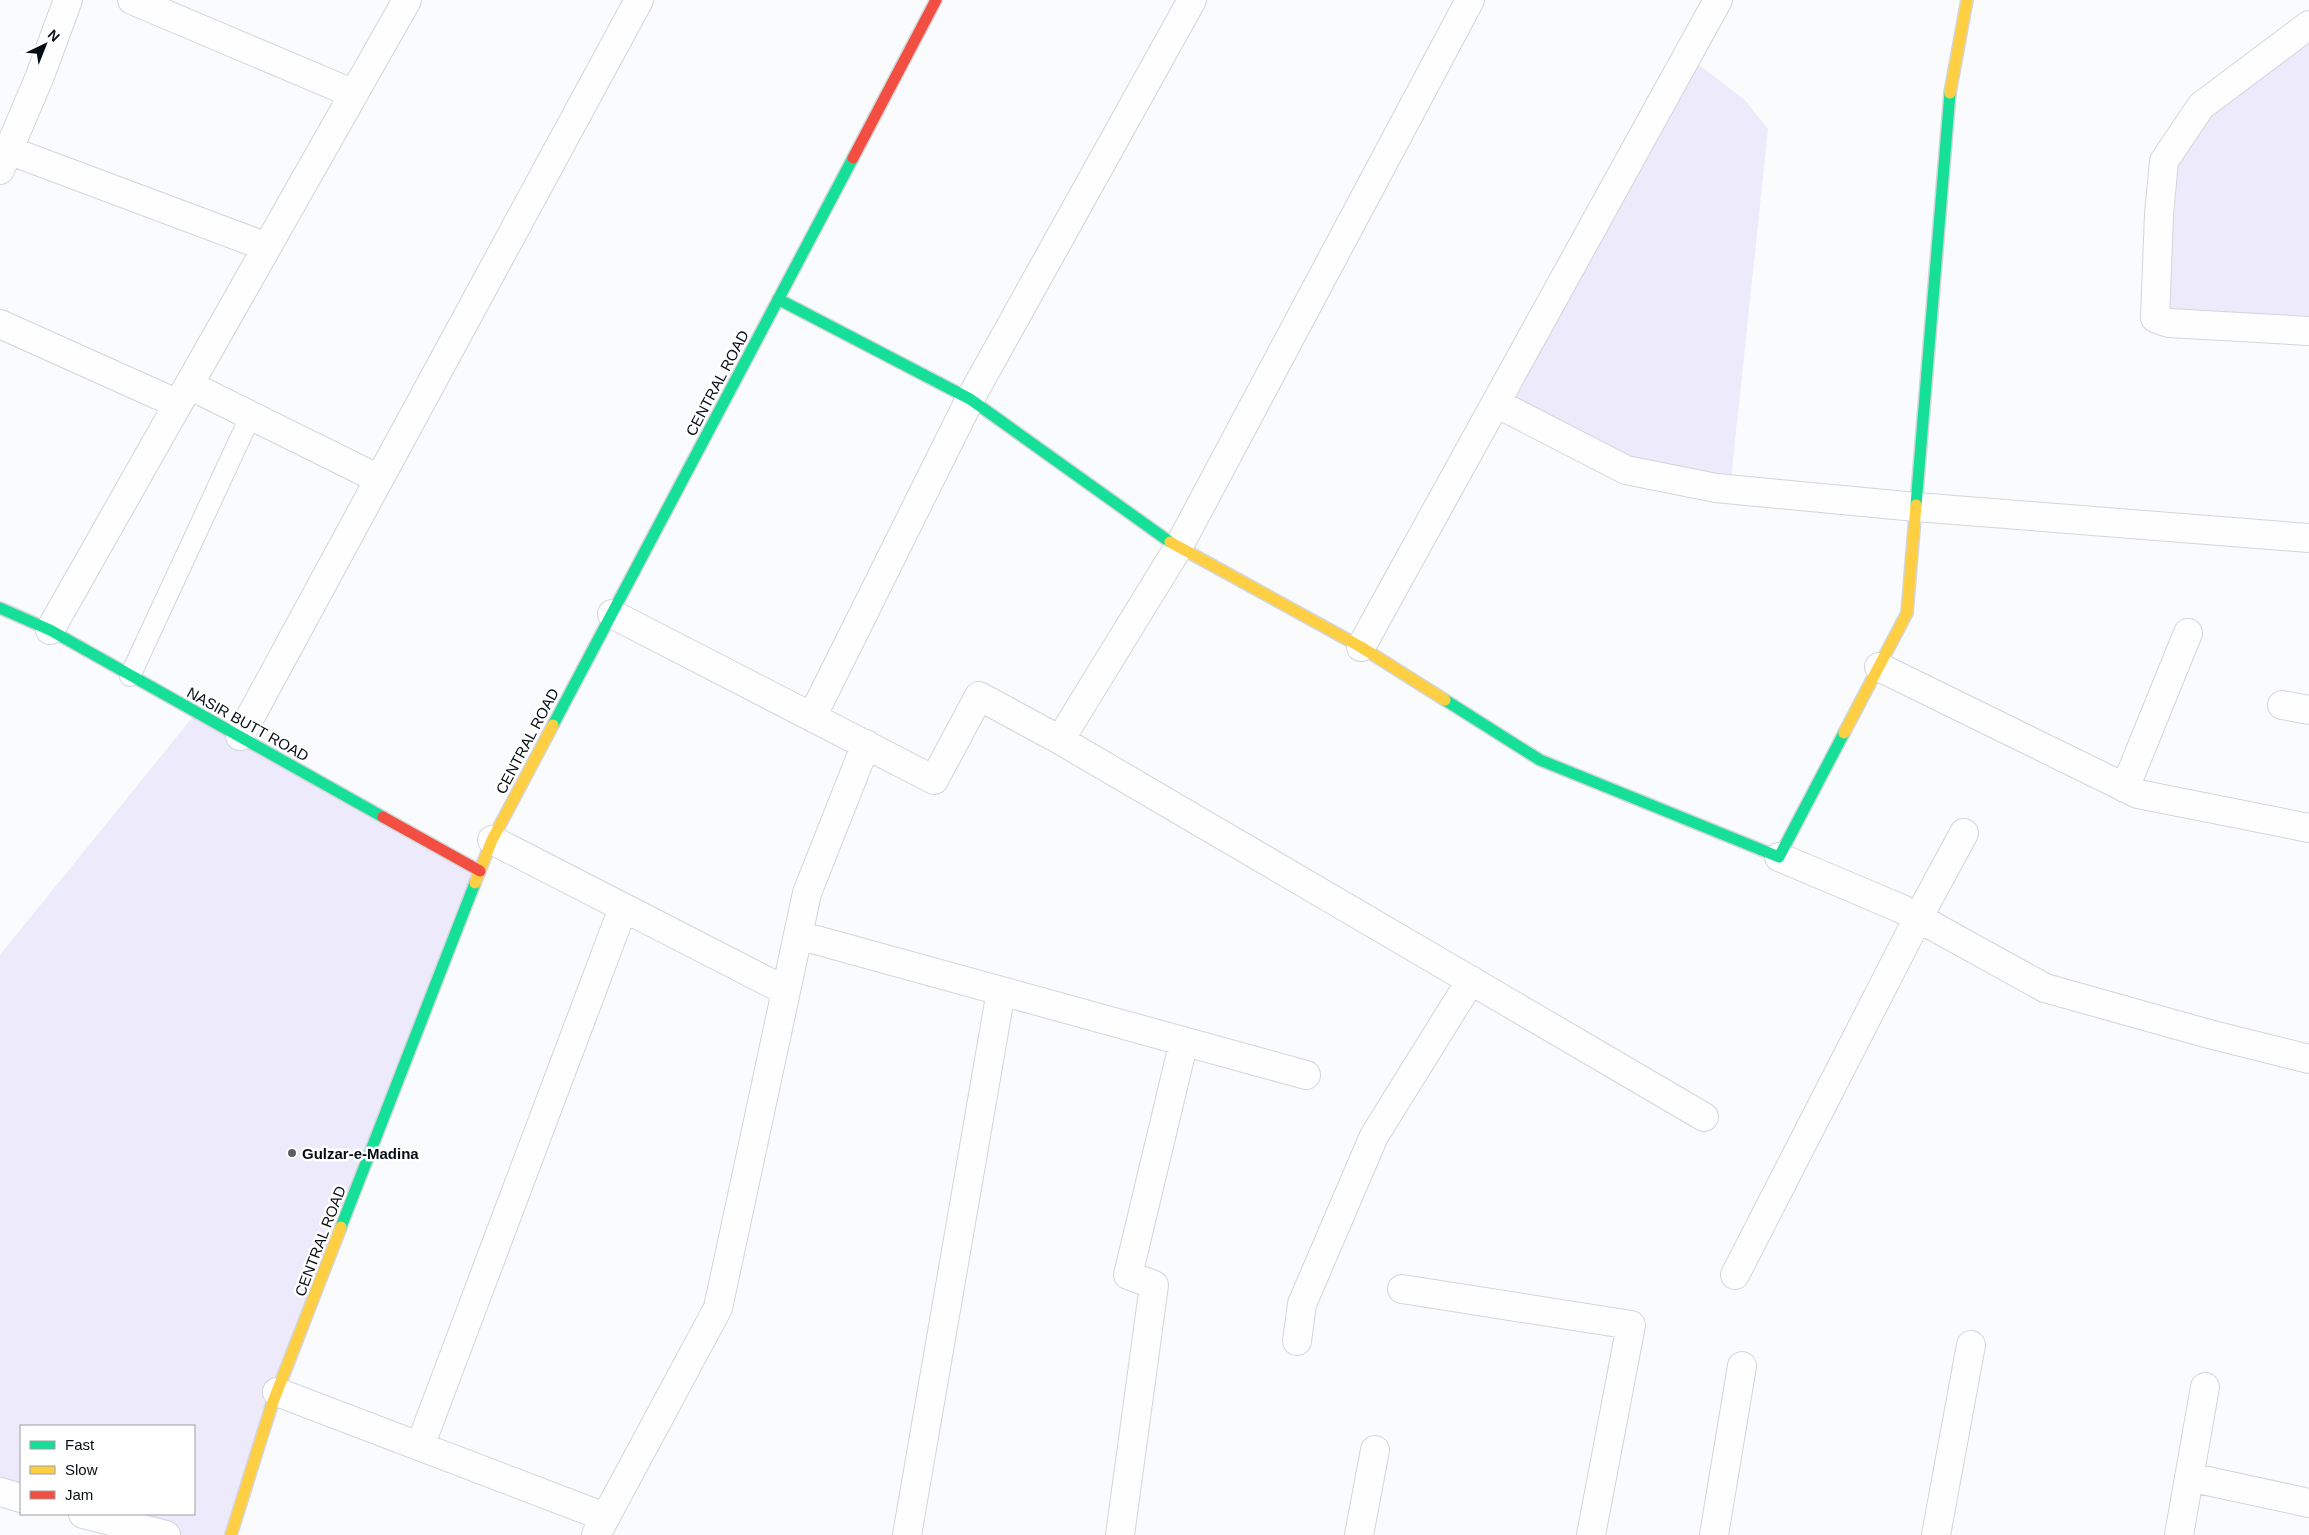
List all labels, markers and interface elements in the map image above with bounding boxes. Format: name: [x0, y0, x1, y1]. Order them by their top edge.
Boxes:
north arrow: [20, 20, 70, 70]
text: N: [45, 26, 63, 45]
street label: CENTRAL ROAD: [682, 327, 752, 439]
street label: NASIR BUTT ROAD: [184, 684, 312, 765]
street label: CENTRAL ROAD: [492, 685, 562, 797]
place label: Gulzar-e-Madina: [302, 1145, 419, 1162]
marker: Gulzar-e-Madina: [286, 1147, 298, 1159]
street label: CENTRAL ROAD: [291, 1183, 349, 1299]
legend: [20, 1425, 195, 1515]
text: Fast: [65, 1436, 95, 1453]
text: Slow: [65, 1461, 98, 1478]
text: Jam: [65, 1486, 93, 1503]

